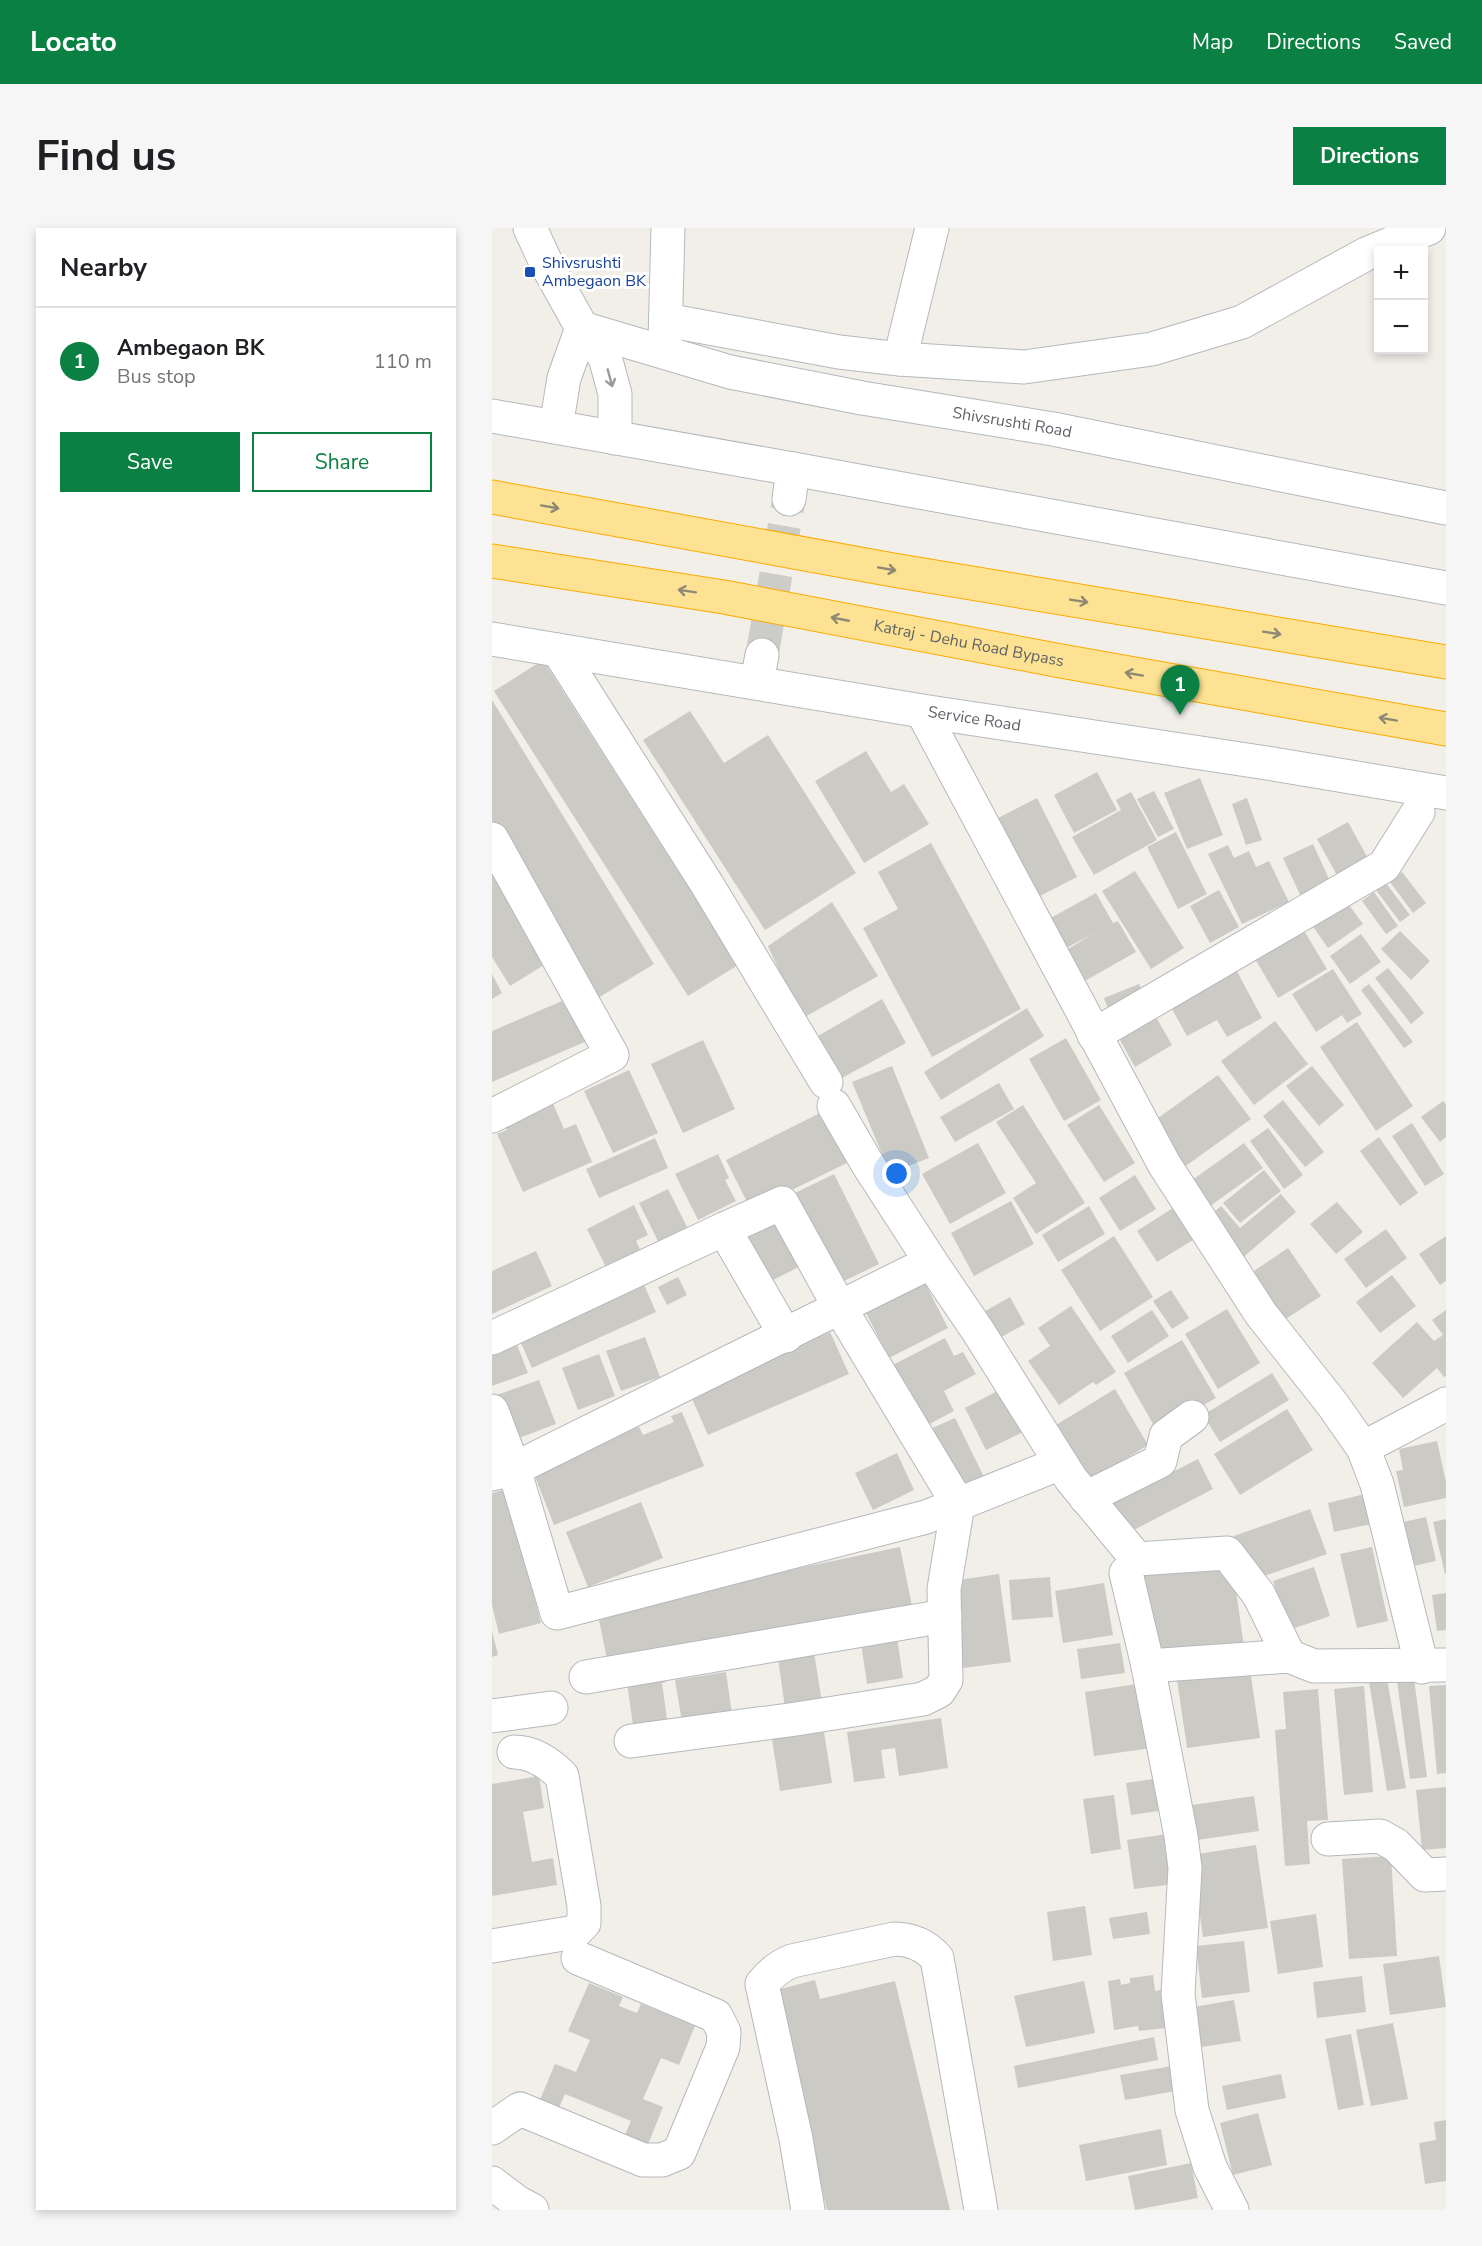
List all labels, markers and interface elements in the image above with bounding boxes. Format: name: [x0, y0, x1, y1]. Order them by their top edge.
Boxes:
text: Locato: [30, 23, 117, 61]
text: Map: [1192, 28, 1233, 56]
text: Directions: [1266, 28, 1361, 56]
text: Saved: [1394, 28, 1452, 56]
button: Directions: [1293, 127, 1446, 185]
text: Find us: [36, 128, 176, 185]
map controls: [1374, 246, 1428, 354]
button: +: [1374, 246, 1428, 300]
text: Nearby: [60, 250, 147, 285]
place label: Shivsrushti Ambegaon BK: [542, 252, 647, 292]
marker: Shivsrushti Ambegaon BK: [523, 265, 537, 279]
button: −: [1374, 300, 1428, 354]
text: Ambegaon BK: [117, 333, 264, 363]
text: 1: [74, 348, 86, 375]
text: 110 m: [374, 348, 432, 375]
text: Bus stop: [117, 363, 196, 390]
one-way arrow: [605, 368, 617, 387]
street label: Shivsrushti Road: [951, 402, 1074, 444]
button: Save: [60, 432, 240, 492]
button: Share: [252, 432, 432, 492]
one-way arrow: [539, 502, 559, 513]
one-way arrow: [877, 564, 897, 575]
one-way arrow: [677, 585, 697, 596]
one-way arrow: [1069, 596, 1089, 607]
one-way arrow: [830, 613, 850, 624]
street label: Katraj - Dehu Road Bypass: [872, 615, 1066, 672]
one-way arrow: [1261, 628, 1281, 639]
pin: 1: [1160, 666, 1200, 715]
one-way arrow: [1125, 669, 1145, 680]
street label: Service Road: [926, 701, 1022, 737]
one-way arrow: [1379, 713, 1399, 724]
your location: [882, 1159, 911, 1188]

